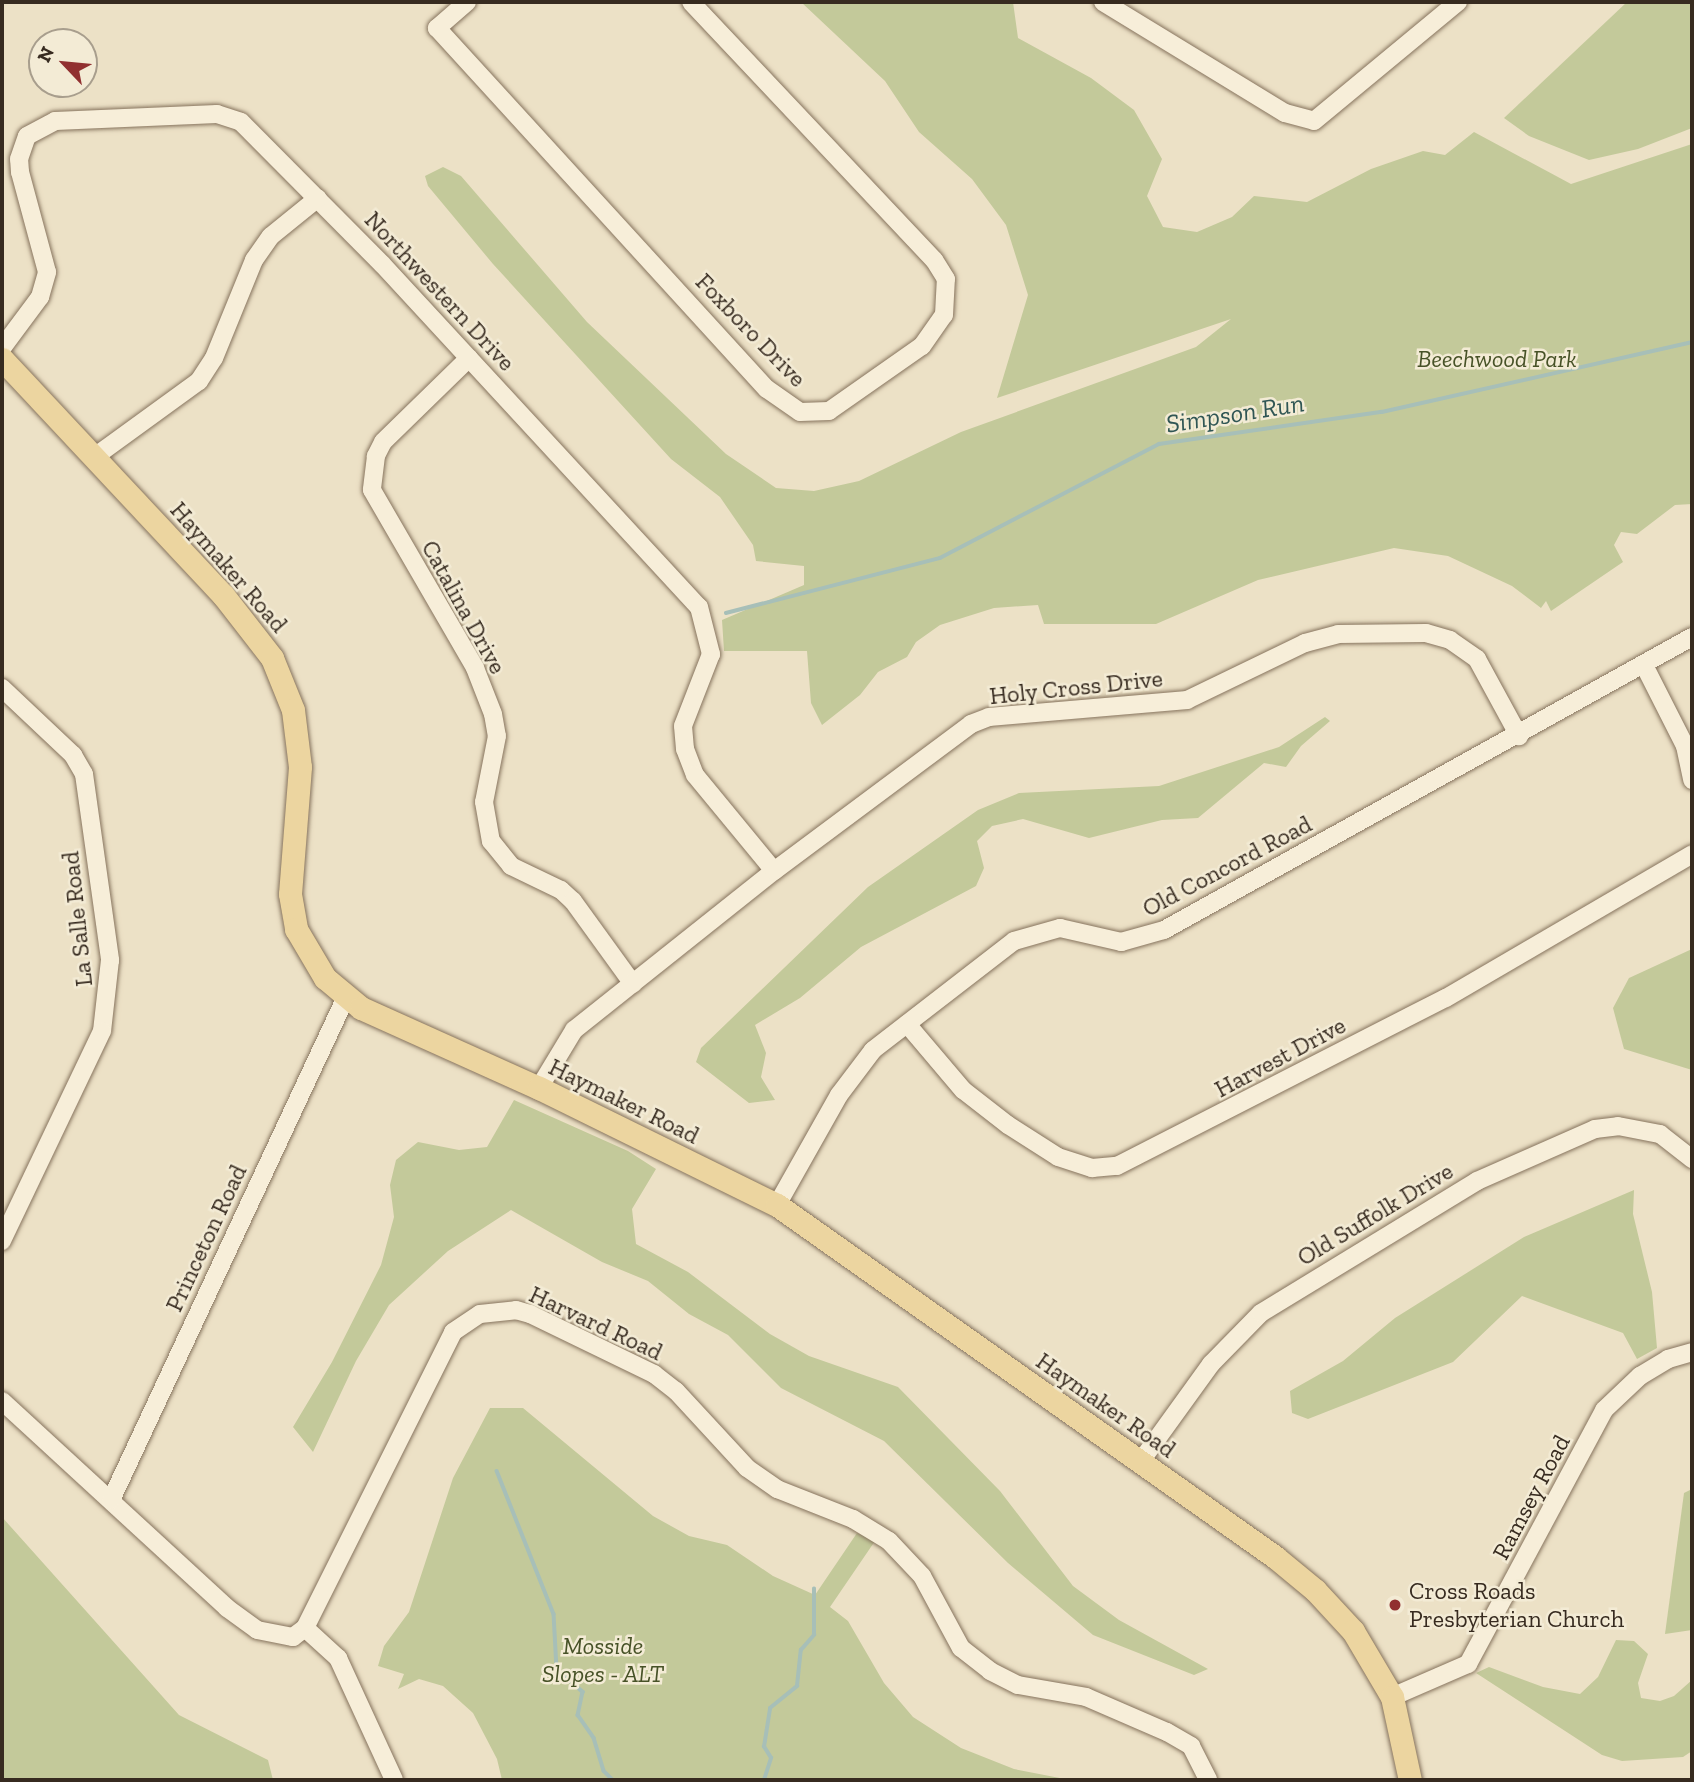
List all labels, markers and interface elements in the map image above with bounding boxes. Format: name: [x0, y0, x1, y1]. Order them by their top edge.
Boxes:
north arrow: [28, 28, 98, 98]
text: N: [32, 43, 59, 66]
street label: Northwestern Drive: [359, 205, 521, 377]
street label: Foxboro Drive: [690, 267, 812, 393]
park label: Beechwood Park: [1417, 345, 1577, 373]
water label: Simpson Run: [1164, 388, 1306, 440]
street label: Haymaker Road: [164, 496, 294, 638]
street label: Catalina Drive: [416, 535, 512, 679]
street label: Holy Cross Drive: [988, 664, 1164, 710]
street label: Old Concord Road: [1137, 809, 1317, 923]
street label: La Salle Road: [56, 850, 98, 988]
street label: Harvest Drive: [1210, 1010, 1350, 1104]
street label: Haymaker Road: [544, 1052, 704, 1150]
street label: Old Suffolk Drive: [1292, 1156, 1458, 1272]
street label: Princeton Road: [159, 1160, 253, 1316]
street label: Harvard Road: [525, 1280, 667, 1366]
street label: Haymaker Road: [1031, 1346, 1181, 1464]
street label: Ramsey Road: [1486, 1429, 1576, 1565]
place label: Cross Roads Presbyterian Church: [1409, 1577, 1624, 1633]
marker: Cross Roads Presbyterian Church: [1387, 1597, 1403, 1613]
park label: Mosside Slopes - ALT: [542, 1632, 664, 1688]

